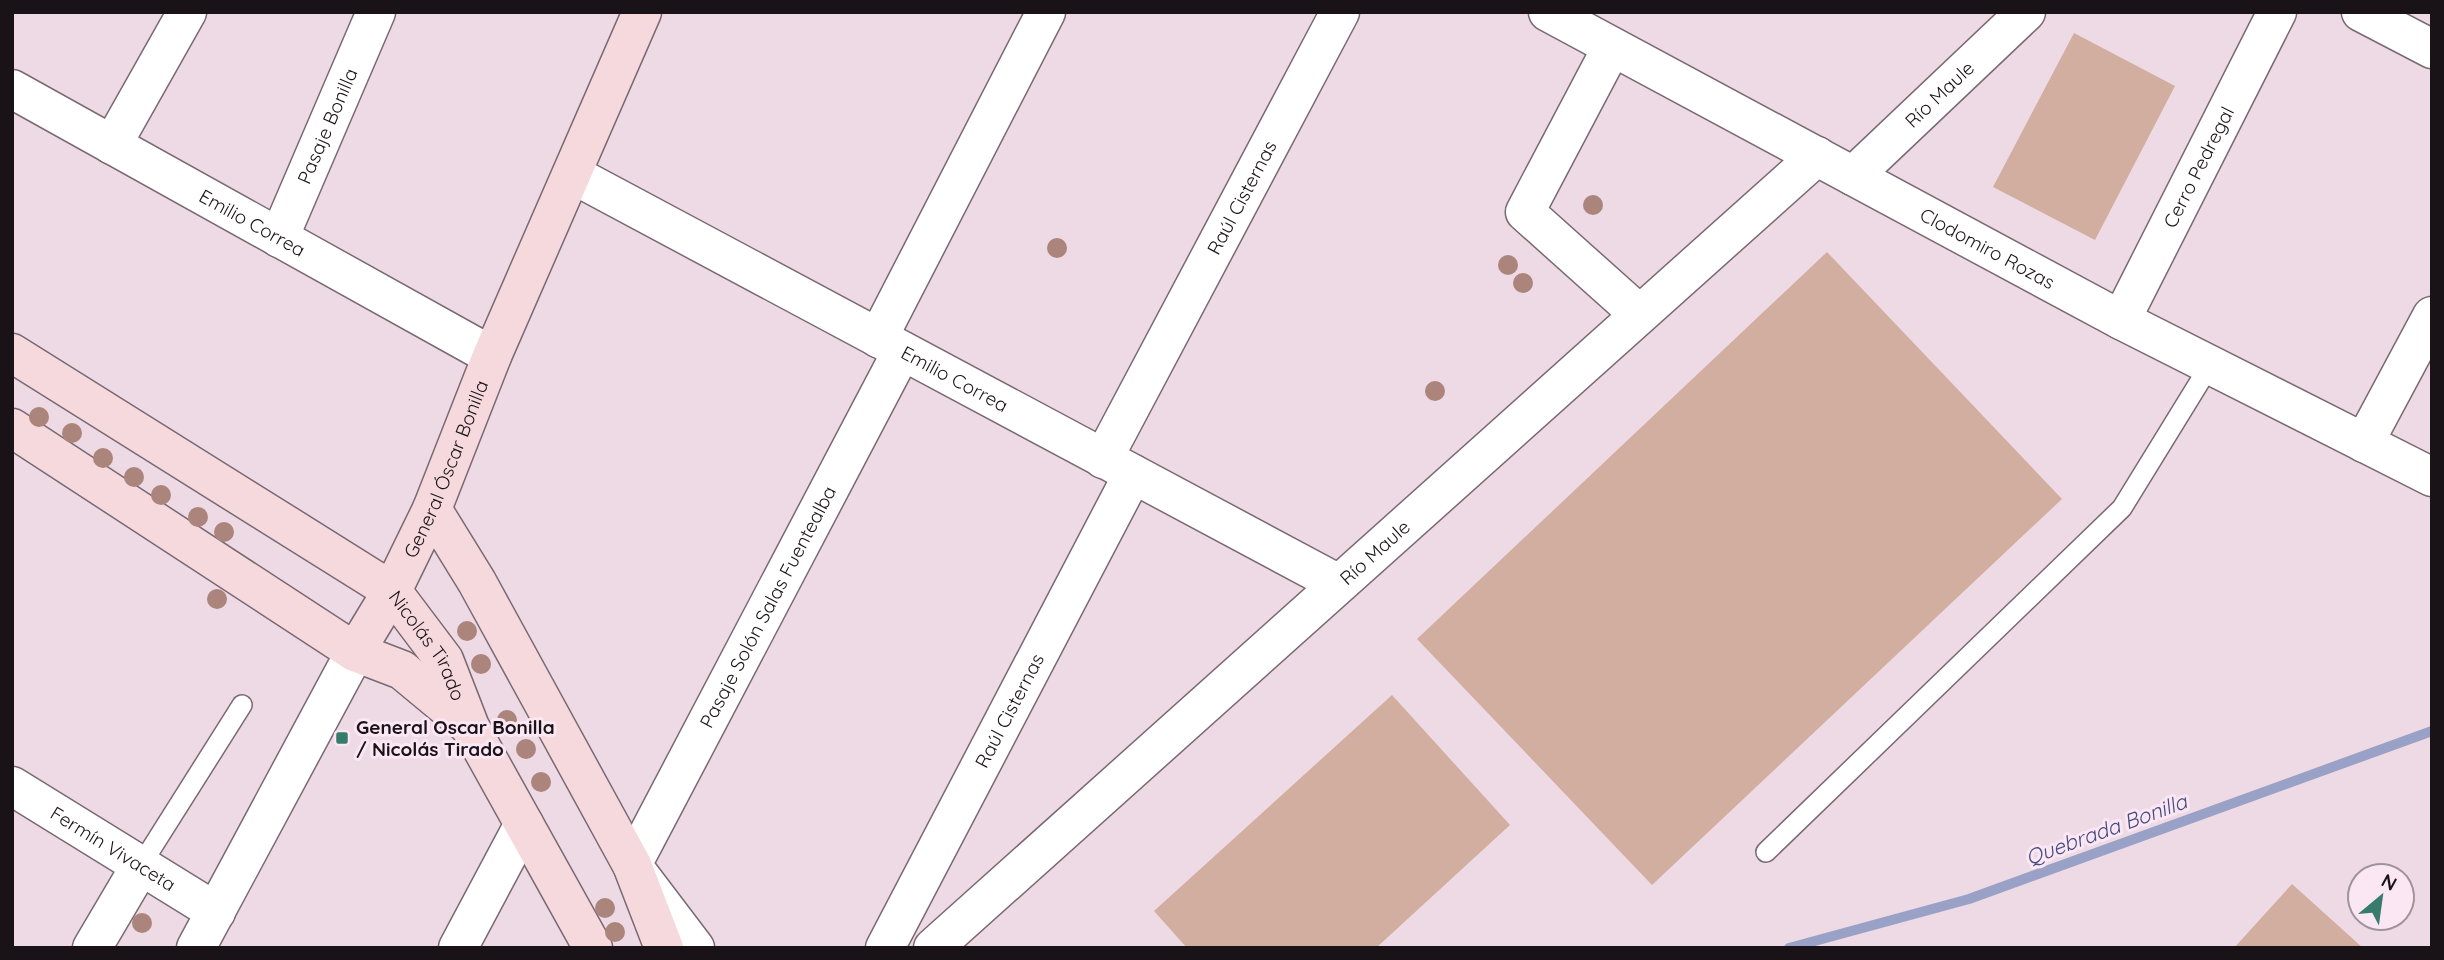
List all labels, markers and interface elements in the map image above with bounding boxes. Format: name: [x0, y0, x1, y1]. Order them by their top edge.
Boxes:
street label: Río Maule: [1900, 56, 1979, 133]
street label: Pasaje Bonilla: [292, 64, 363, 187]
street label: Cerro Pedregal: [2158, 102, 2239, 232]
street label: Raúl Cisternas: [1202, 136, 1282, 259]
street label: Emilio Correa: [195, 184, 310, 262]
street label: Clodomiro Rozas: [1916, 202, 2059, 294]
street label: Emilio Correa: [897, 340, 1012, 417]
street label: General Óscar Bonilla: [398, 376, 493, 562]
street label: Pasaje Solón Salas Fuentealba: [694, 482, 841, 732]
street label: Río Maule: [1335, 515, 1415, 590]
street label: Nicolás Tirado: [384, 586, 471, 704]
street label: Raúl Cisternas: [969, 649, 1049, 772]
place label: General Oscar Bonilla / Nicolás Tirado: [356, 715, 555, 761]
marker: General Oscar Bonilla / Nicolás Tirado: [334, 730, 350, 746]
water label: Quebrada Bonilla: [2022, 787, 2191, 870]
street label: Fermín Vivaceta: [46, 801, 180, 896]
north arrow: [2346, 862, 2416, 932]
text: N: [2377, 868, 2401, 896]

